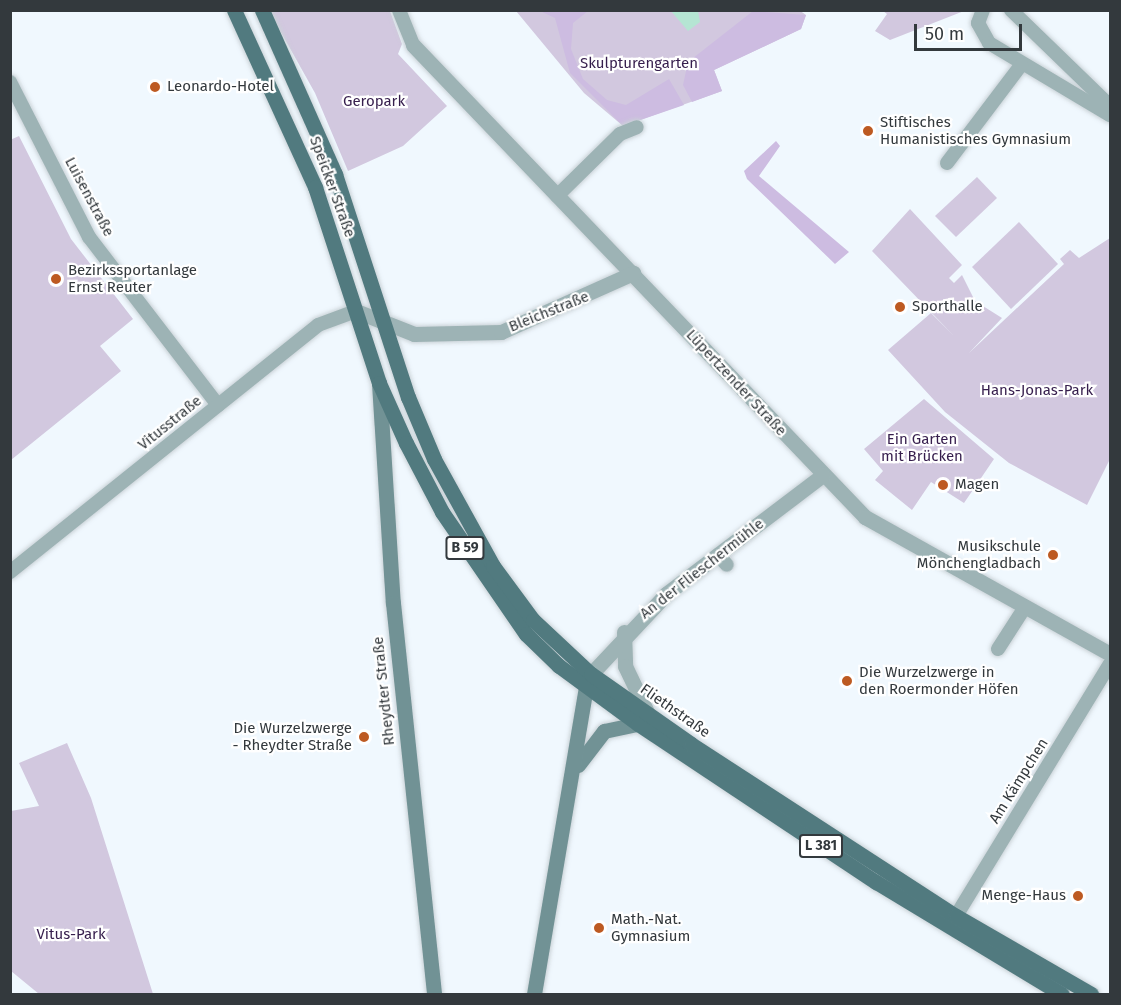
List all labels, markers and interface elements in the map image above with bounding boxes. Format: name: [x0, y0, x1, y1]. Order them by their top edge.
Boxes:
scale bar: [917, 12, 1025, 50]
text: 50 m: [925, 23, 964, 45]
park label: Skulpturengarten: [580, 55, 698, 73]
place label: Leonardo-Hotel: [167, 78, 274, 96]
marker: Leonardo-Hotel: [148, 80, 162, 94]
park label: Geropark: [343, 93, 405, 111]
place label: Stiftisches Humanistisches Gymnasium: [880, 113, 1071, 148]
marker: Stiftisches Humanistisches Gymnasium: [861, 124, 875, 138]
street label: Speicker Straße: [305, 134, 359, 240]
street label: Luisenstraße: [61, 154, 117, 240]
place label: Bezirkssportanlage Ernst Reuter: [68, 261, 197, 296]
marker: Bezirkssportanlage Ernst Reuter: [49, 272, 63, 286]
street label: Bleichstraße: [506, 288, 592, 336]
place label: Sporthalle: [912, 298, 983, 316]
marker: Sporthalle: [893, 300, 907, 314]
street label: Lüpertzender Straße: [682, 326, 790, 440]
park label: Hans-Jonas-Park: [981, 382, 1093, 400]
street label: Vitusstraße: [135, 392, 205, 454]
park label: Ein Garten mit Brücken: [881, 430, 963, 465]
place label: Magen: [955, 476, 999, 494]
marker: Magen: [936, 478, 950, 492]
street label: An der Flieschermühle: [637, 515, 767, 623]
road number: B 59: [444, 537, 486, 559]
place label: Musikschule Mönchengladbach: [917, 537, 1041, 572]
marker: Musikschule Mönchengladbach: [1046, 548, 1060, 562]
street label: Rheydter Straße: [369, 636, 399, 746]
place label: Die Wurzelzwerge in den Roermonder Höfen: [859, 663, 1019, 698]
marker: Die Wurzelzwerge in den Roermonder Höfen: [840, 674, 854, 688]
street label: Fliethstraße: [637, 680, 713, 742]
place label: Die Wurzelzwerge - Rheydter Straße: [232, 719, 352, 754]
marker: Die Wurzelzwerge - Rheydter Straße: [357, 730, 371, 744]
street label: Am Kämpchen: [986, 735, 1052, 827]
road number: L 381: [798, 835, 844, 857]
place label: Menge-Haus: [981, 887, 1066, 905]
marker: Menge-Haus: [1071, 889, 1085, 903]
place label: Math.-Nat. Gymnasium: [611, 910, 690, 945]
marker: Math.-Nat. Gymnasium: [592, 921, 606, 935]
park label: Vitus-Park: [36, 926, 106, 944]

